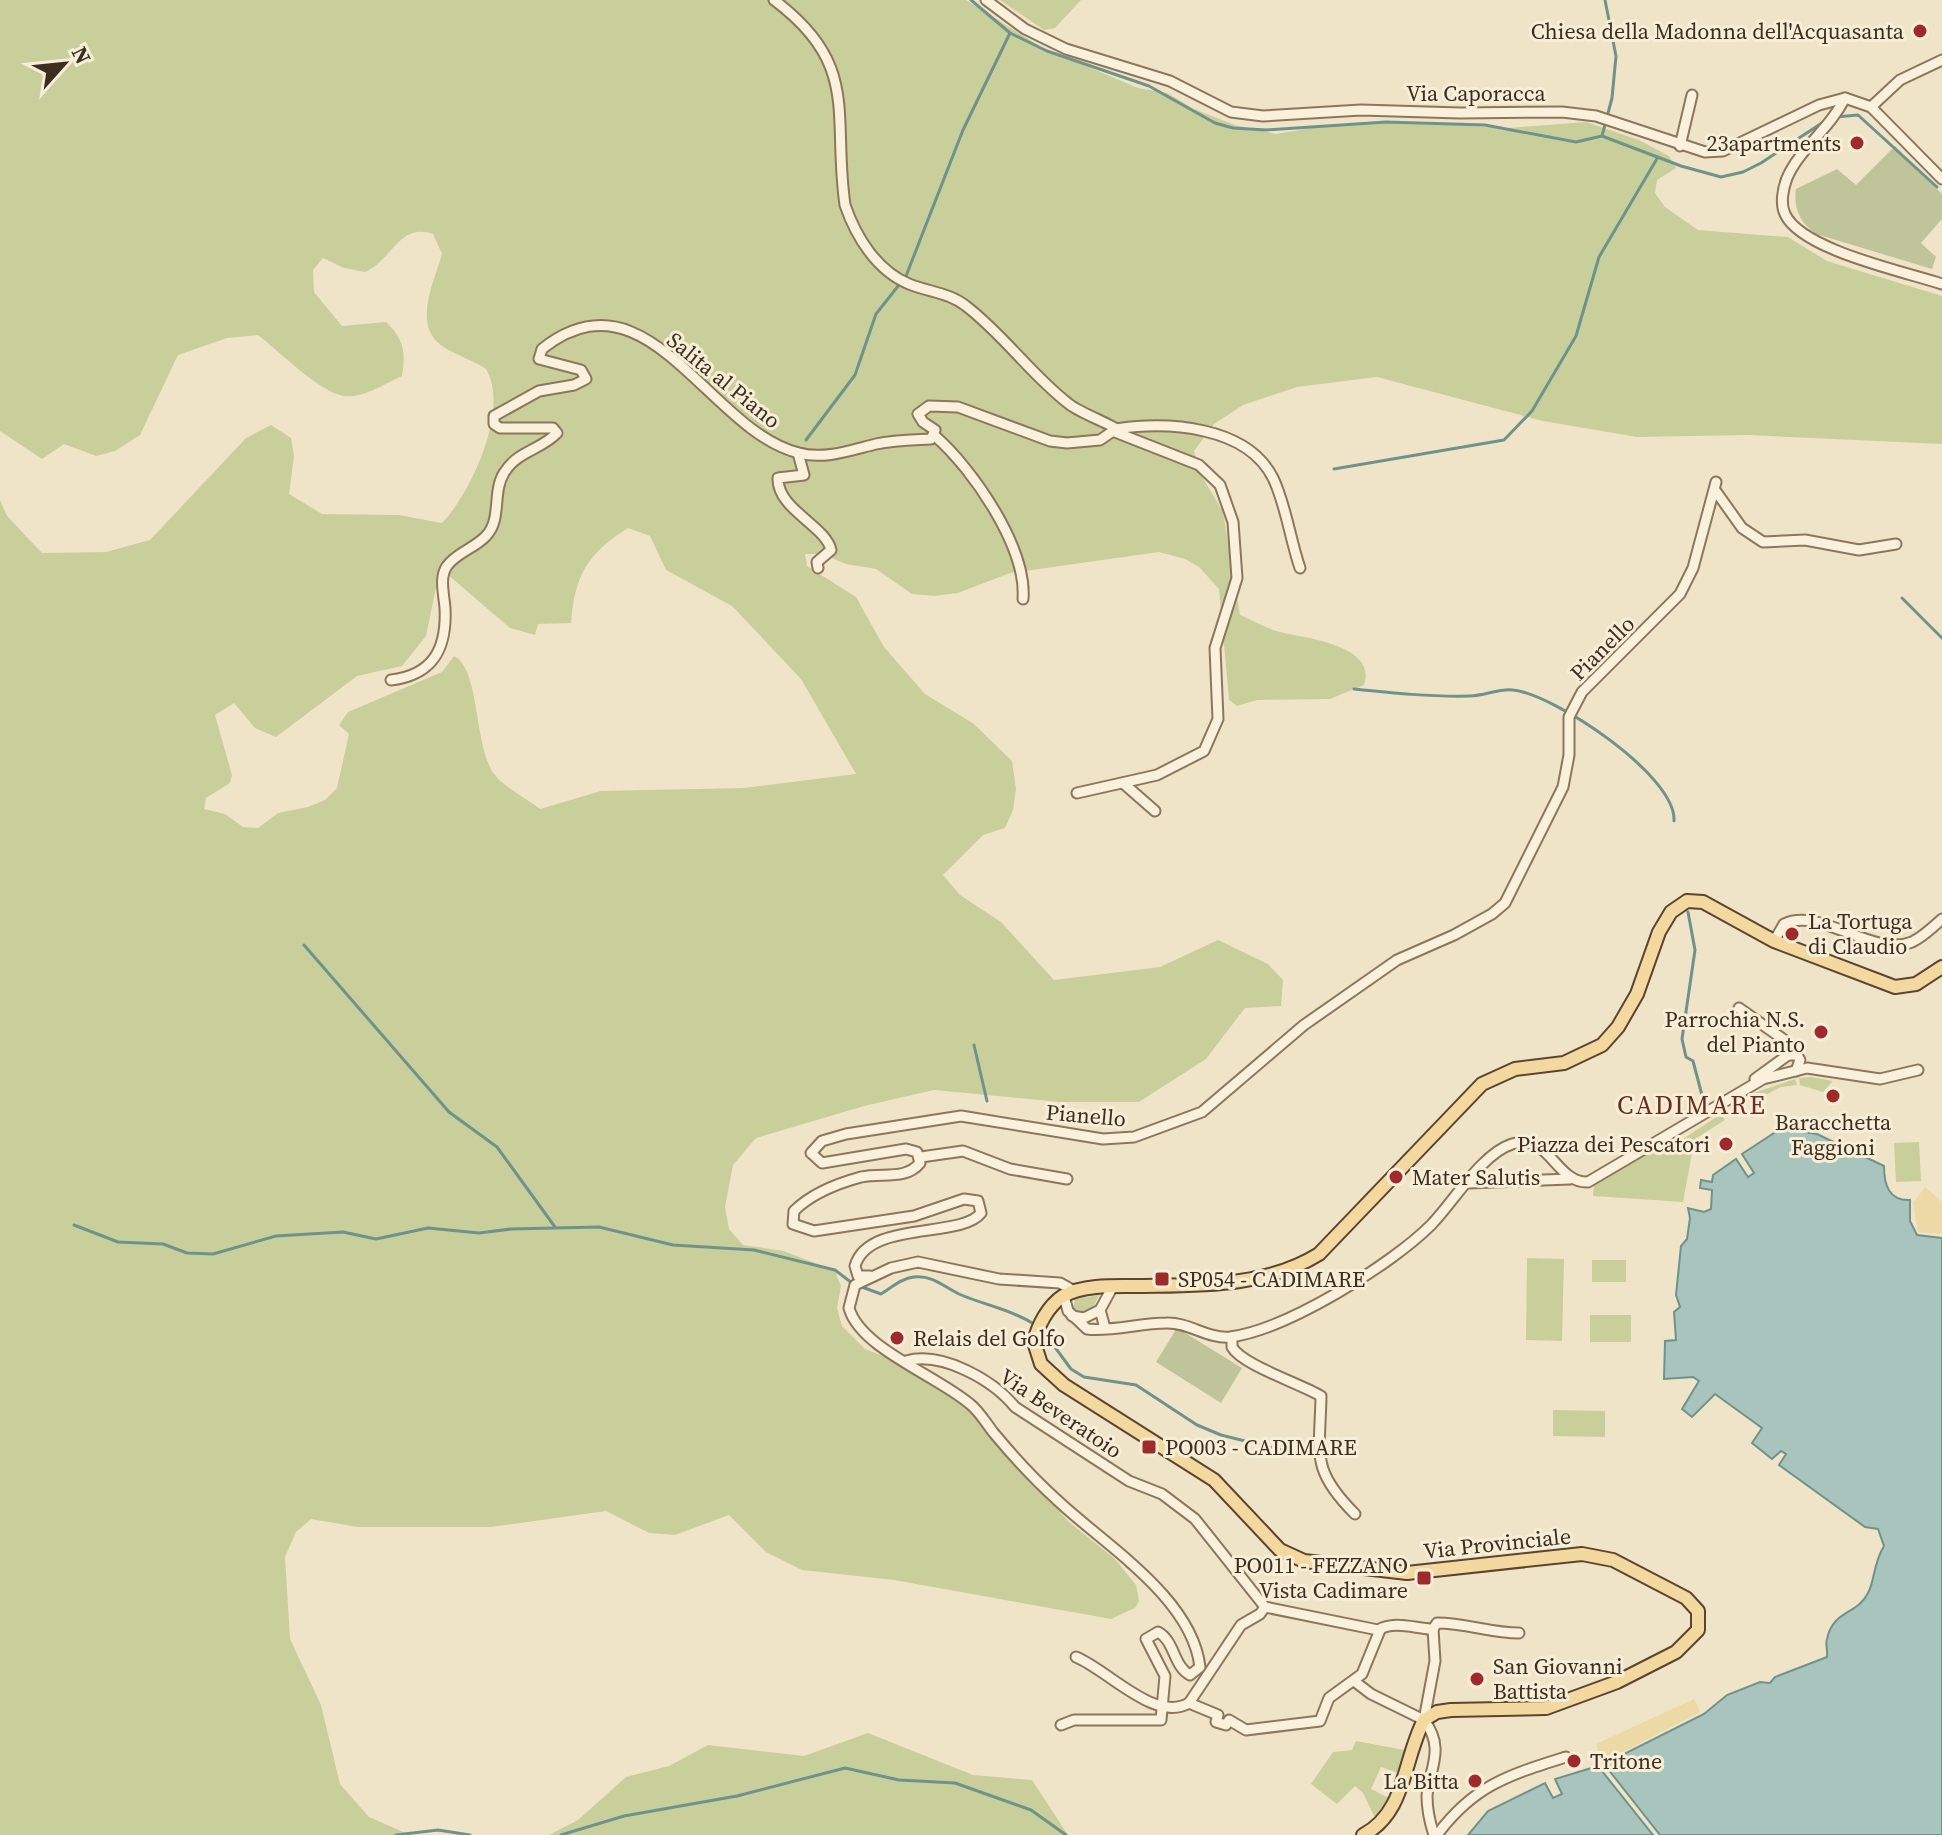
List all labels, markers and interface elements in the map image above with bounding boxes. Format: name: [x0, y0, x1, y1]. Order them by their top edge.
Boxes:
place label: Chiesa della Madonna dell'Acquasanta: [1531, 16, 1905, 46]
marker: Chiesa della Madonna dell'Acquasanta: [1911, 22, 1929, 40]
north arrow: [24, 24, 104, 104]
text: N: [65, 41, 99, 69]
street label: Via Caporacca: [1406, 78, 1547, 108]
place label: 23apartments: [1706, 128, 1841, 158]
marker: 23apartments: [1848, 134, 1866, 152]
street label: Salita al Piano: [661, 325, 787, 435]
street label: Pianello: [1563, 609, 1641, 687]
place label: La Tortuga di Claudio: [1808, 906, 1913, 961]
marker: La Tortuga di Claudio: [1783, 925, 1801, 943]
place label: Parrochia N.S. del Pianto: [1664, 1004, 1805, 1059]
marker: Parrochia N.S. del Pianto: [1812, 1023, 1830, 1041]
district label: CADIMARE: [1617, 1087, 1767, 1123]
marker: Baracchetta Faggioni: [1824, 1087, 1842, 1105]
street label: Pianello: [1045, 1097, 1127, 1133]
place label: Baracchetta Faggioni: [1775, 1107, 1892, 1162]
place label: Piazza dei Pescatori: [1517, 1129, 1710, 1159]
marker: Piazza dei Pescatori: [1717, 1135, 1735, 1153]
place label: Mater Salutis: [1412, 1162, 1540, 1192]
marker: Mater Salutis: [1387, 1168, 1405, 1186]
place label: SP054 - CADIMARE: [1178, 1264, 1365, 1294]
marker: SP054 - CADIMARE: [1153, 1270, 1171, 1288]
place label: Relais del Golfo: [913, 1323, 1065, 1353]
marker: Relais del Golfo: [888, 1329, 906, 1347]
street label: Via Beveratoio: [994, 1361, 1128, 1465]
place label: PO003 - CADIMARE: [1165, 1432, 1357, 1462]
marker: PO003 - CADIMARE: [1140, 1438, 1158, 1456]
street label: Via Provinciale: [1422, 1520, 1572, 1566]
place label: PO011 - FEZZANO Vista Cadimare: [1234, 1550, 1408, 1605]
marker: PO011 - FEZZANO Vista Cadimare: [1415, 1569, 1433, 1587]
place label: San Giovanni Battista: [1493, 1651, 1623, 1706]
marker: San Giovanni Battista: [1468, 1670, 1486, 1688]
place label: Tritone: [1590, 1746, 1662, 1776]
marker: Tritone: [1565, 1752, 1583, 1770]
place label: La Bitta: [1383, 1766, 1460, 1796]
marker: La Bitta: [1466, 1772, 1484, 1790]

